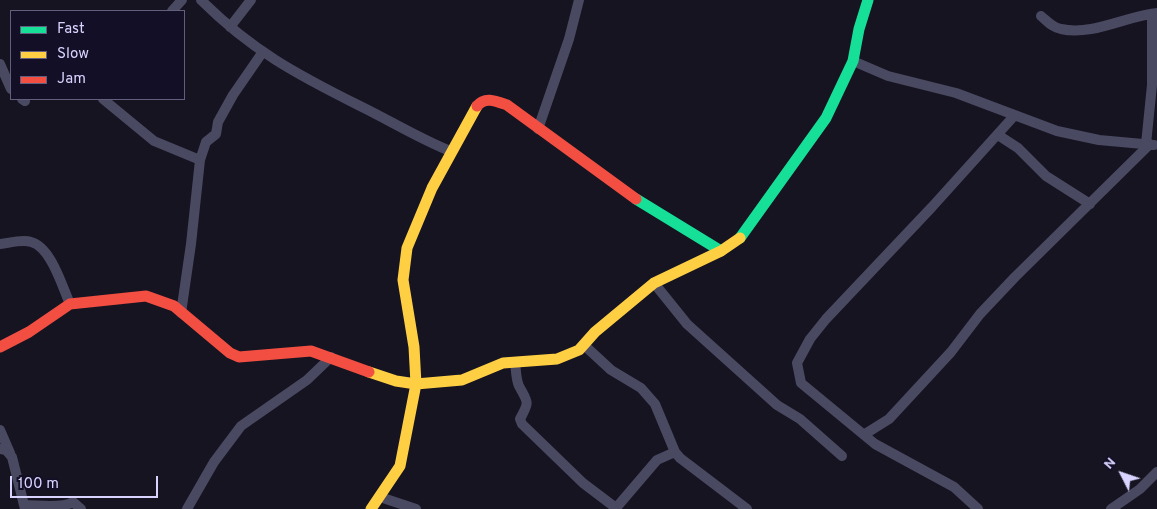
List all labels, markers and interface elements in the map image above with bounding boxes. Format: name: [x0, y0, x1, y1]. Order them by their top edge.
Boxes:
legend: [10, 10, 185, 100]
text: Fast: [57, 20, 85, 39]
text: Slow: [57, 45, 89, 64]
text: Jam: [57, 70, 86, 89]
north arrow: [1097, 449, 1147, 499]
text: N: [1101, 454, 1120, 473]
scale bar: [12, 466, 160, 498]
text: 100 m: [18, 475, 59, 494]

